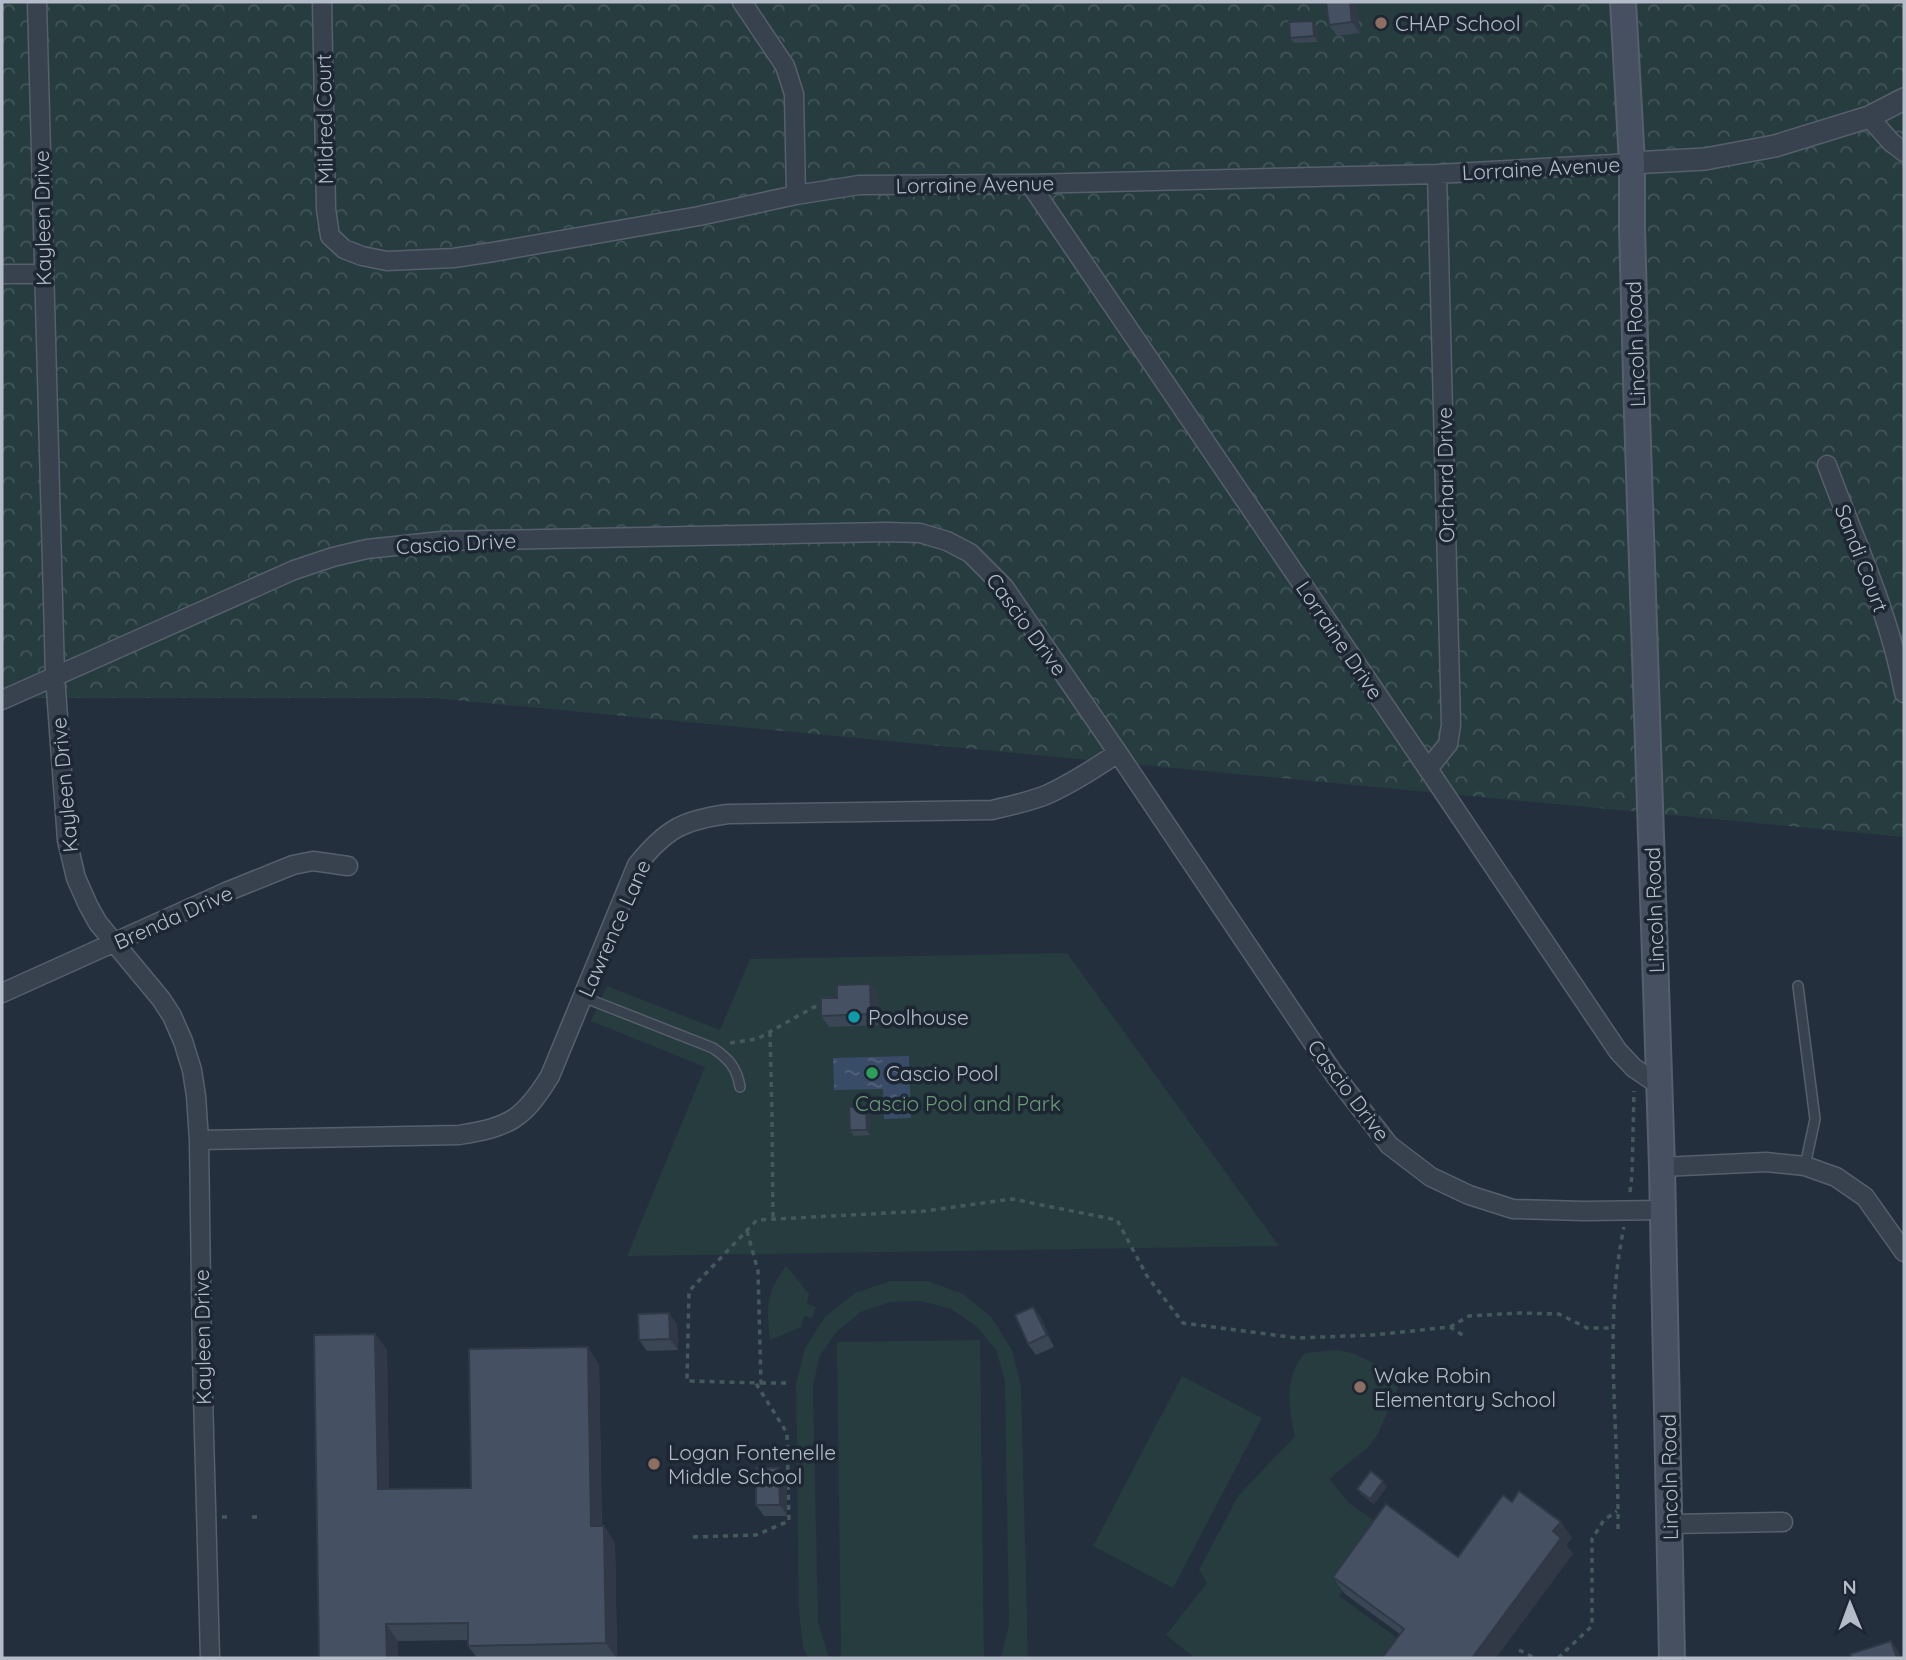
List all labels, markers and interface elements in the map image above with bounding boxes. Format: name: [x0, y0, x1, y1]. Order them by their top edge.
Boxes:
place label: CHAP School: [1395, 10, 1520, 36]
marker: CHAP School: [1373, 15, 1389, 31]
street label: Mildred Court: [310, 53, 338, 185]
street label: Kayleen Drive: [28, 150, 56, 286]
street label: Lorraine Avenue: [1461, 151, 1621, 185]
street label: Lorraine Avenue: [896, 170, 1054, 198]
street label: Lincoln Road: [1620, 280, 1650, 408]
street label: Orchard Drive: [1431, 407, 1459, 543]
street label: Sandi Court: [1830, 501, 1894, 615]
street label: Cascio Drive: [395, 527, 517, 559]
street label: Cascio Drive: [981, 568, 1073, 680]
street label: Lorraine Drive: [1291, 576, 1389, 704]
street label: Kayleen Drive: [45, 716, 83, 854]
street label: Lincoln Road: [1639, 846, 1669, 974]
street label: Lawrence Lane: [572, 855, 656, 1001]
street label: Brenda Drive: [110, 879, 236, 955]
place label: Poolhouse: [868, 1004, 969, 1030]
marker: Poolhouse: [846, 1009, 862, 1025]
street label: Cascio Drive: [1302, 1034, 1396, 1146]
place label: Cascio Pool: [886, 1060, 999, 1086]
marker: Cascio Pool: [864, 1065, 880, 1081]
park label: Cascio Pool and Park: [855, 1090, 1061, 1116]
street label: Kayleen Drive: [188, 1269, 216, 1405]
place label: Wake Robin Elementary School: [1374, 1362, 1556, 1412]
marker: Wake Robin Elementary School: [1352, 1379, 1368, 1395]
street label: Lincoln Road: [1655, 1414, 1683, 1540]
place label: Logan Fontenelle Middle School: [668, 1439, 836, 1489]
marker: Logan Fontenelle Middle School: [646, 1456, 662, 1472]
north arrow: [1815, 1569, 1885, 1639]
text: N: [1843, 1575, 1857, 1599]

